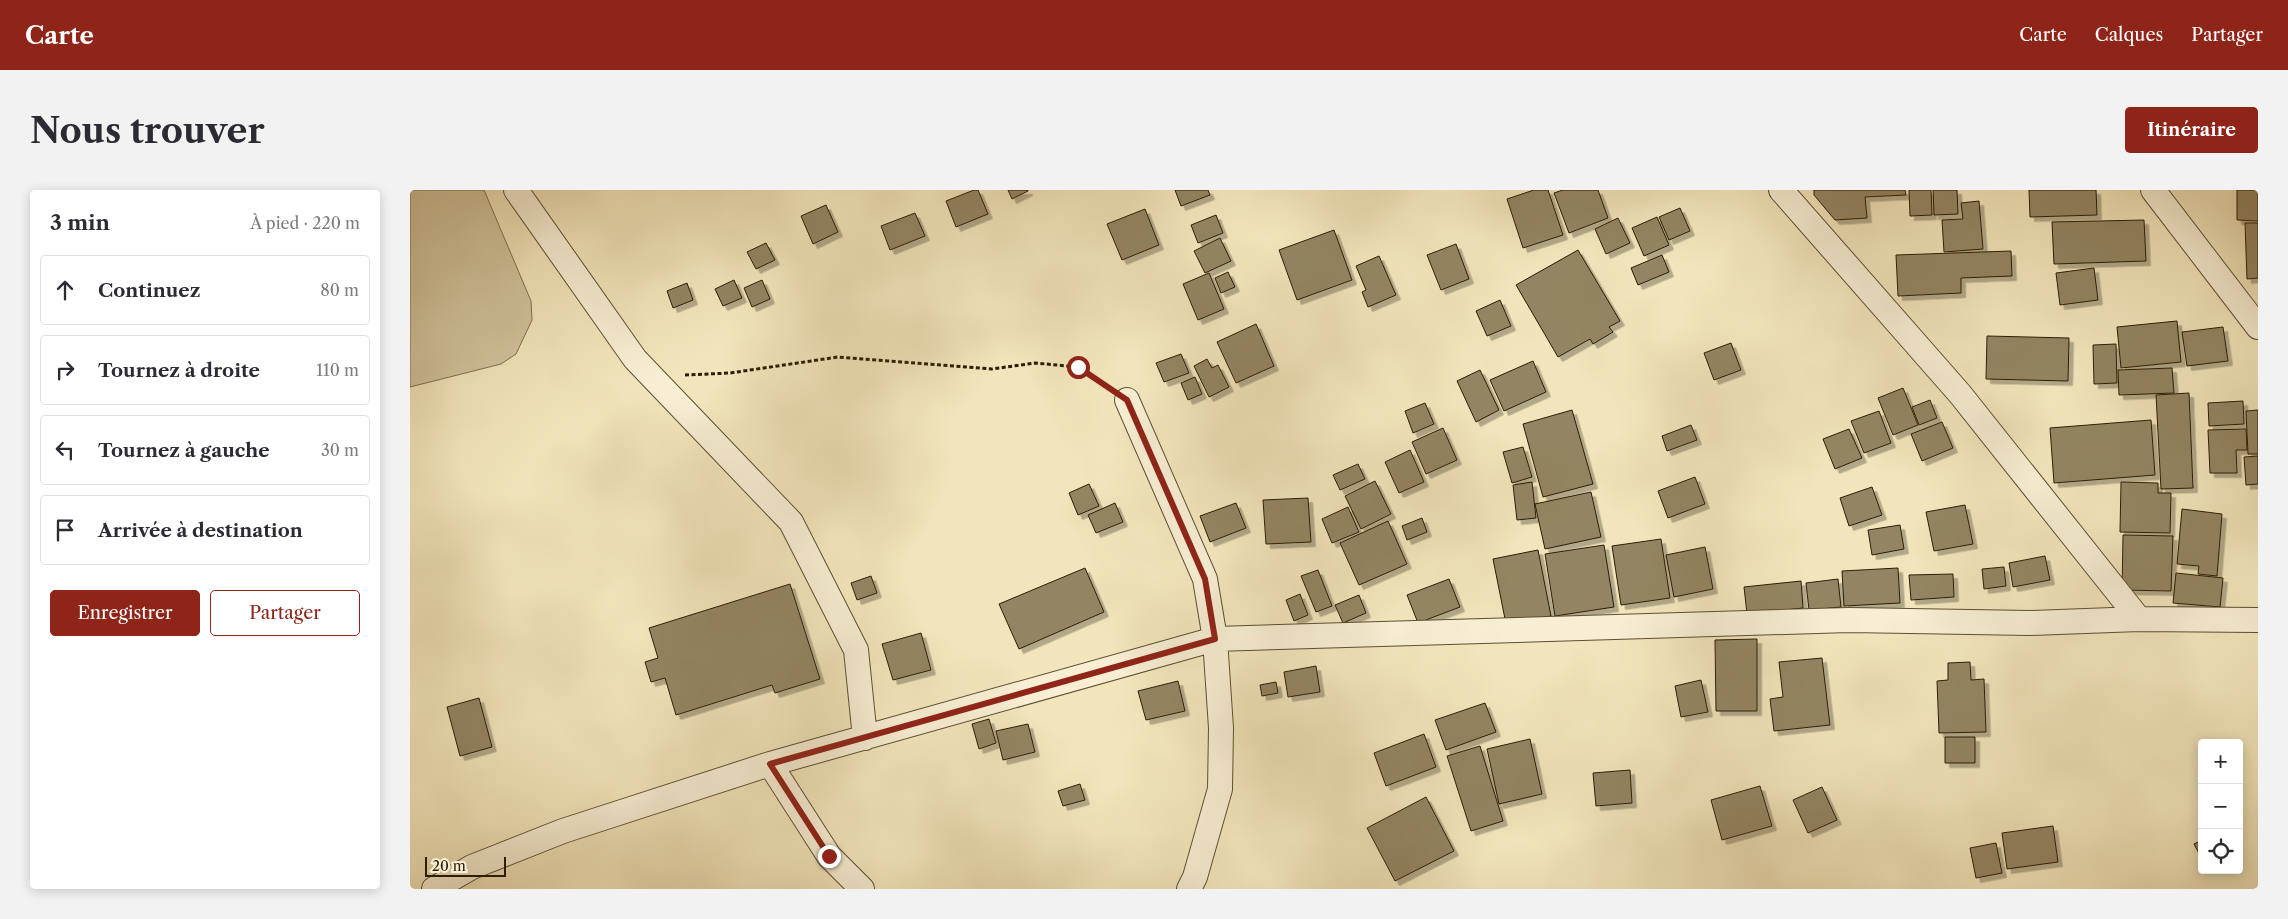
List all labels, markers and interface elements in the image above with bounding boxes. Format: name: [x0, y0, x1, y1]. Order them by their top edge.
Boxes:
text: Carte: [25, 21, 94, 50]
text: Carte: [2019, 24, 2067, 46]
text: Calques: [2095, 24, 2163, 46]
text: Partager: [2191, 24, 2263, 46]
button: Itinéraire: [2125, 107, 2258, 153]
text: Nous trouver: [30, 109, 265, 152]
text: 3 min: [50, 210, 110, 235]
text: À pied · 220 m: [250, 213, 360, 233]
icon: ahead: [51, 276, 79, 304]
text: Continuez: [98, 279, 200, 302]
text: 80 m: [320, 280, 359, 300]
icon: right: [51, 356, 79, 384]
route start: [1067, 356, 1090, 379]
text: Tournez à droite: [98, 359, 260, 382]
text: 110 m: [316, 360, 359, 380]
icon: left: [51, 436, 79, 464]
text: Tournez à gauche: [98, 439, 270, 462]
text: 30 m: [321, 440, 359, 460]
icon: arrive: [51, 516, 79, 544]
text: Arrivée à destination: [98, 519, 303, 542]
button: Enregistrer: [50, 590, 200, 636]
button: Partager: [210, 590, 360, 636]
map controls: [2198, 739, 2243, 874]
button: +: [2198, 739, 2243, 784]
button: −: [2198, 784, 2243, 829]
button: locate: [2198, 829, 2243, 874]
route end: [818, 845, 841, 868]
scale bar: [425, 854, 506, 877]
text: 20 m: [432, 857, 466, 875]

